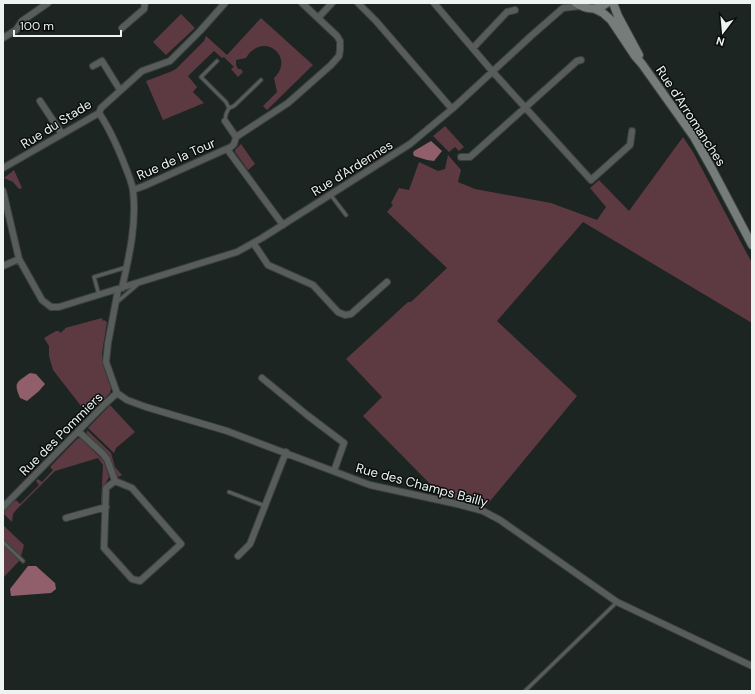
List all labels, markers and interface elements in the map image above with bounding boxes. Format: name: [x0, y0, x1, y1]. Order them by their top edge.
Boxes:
scale bar: [14, 12, 121, 38]
north arrow: [703, 12, 743, 52]
text: 100 m: [20, 18, 54, 34]
text: N: [714, 34, 726, 49]
street label: Rue d'Arromanches: [652, 63, 730, 169]
street label: Rue du Stade: [17, 96, 95, 152]
street label: Rue de la Tour: [134, 134, 218, 184]
street label: Rue d'Ardennes: [308, 136, 396, 200]
street label: Rue des Pommiers: [16, 389, 106, 479]
street label: Rue des Champs Bailly: [354, 459, 490, 511]

